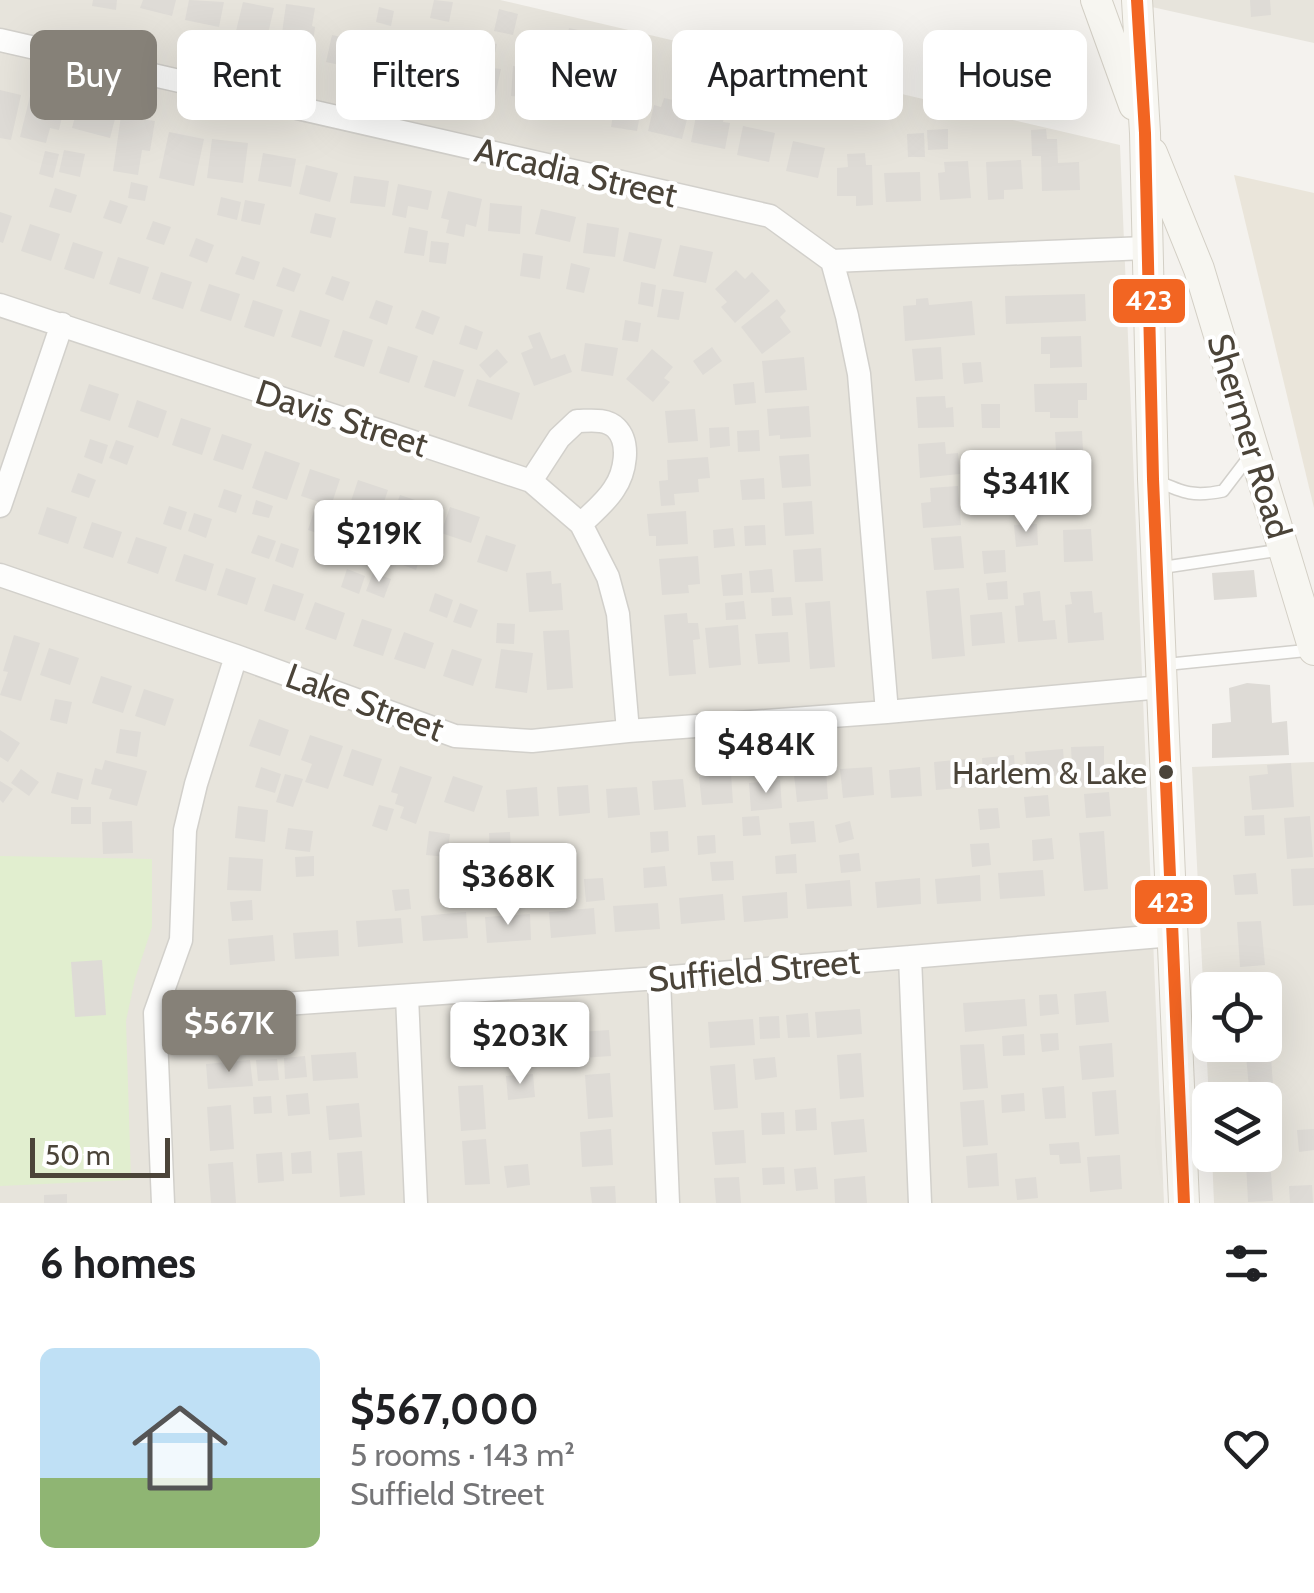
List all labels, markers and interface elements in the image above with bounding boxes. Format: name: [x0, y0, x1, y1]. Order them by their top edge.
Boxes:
chip: Buy: [30, 30, 157, 120]
chip: Rent: [177, 30, 316, 120]
chip: Filters: [336, 30, 495, 120]
chip: New: [515, 30, 652, 120]
chip: Apartment: [672, 30, 903, 120]
chip: House: [923, 30, 1087, 120]
street label: Arcadia Street: [471, 128, 682, 216]
line badge: 423: [1111, 277, 1187, 325]
text: 423: [1125, 283, 1173, 317]
street label: Shermer Road: [1198, 329, 1302, 543]
street label: Davis Street: [251, 370, 434, 466]
pin: $341K: [956, 450, 1096, 535]
text: $341K: [982, 463, 1070, 502]
pin: $219K: [309, 500, 449, 585]
text: $219K: [336, 513, 422, 552]
street label: Lake Street: [280, 654, 450, 750]
pin: $484K: [696, 711, 836, 796]
text: $484K: [717, 724, 815, 763]
place label: Harlem & Lake: [952, 753, 1147, 792]
marker: Harlem & Lake: [1156, 762, 1176, 782]
pin: $368K: [438, 843, 578, 928]
text: $368K: [461, 856, 555, 895]
line badge: 423: [1133, 878, 1209, 926]
text: 423: [1147, 885, 1195, 919]
street label: Suffield Street: [646, 939, 862, 1001]
map controls: [1192, 972, 1282, 1172]
button: locate: [1192, 972, 1282, 1062]
pin: $567K: [159, 990, 299, 1075]
pin: $203K: [450, 1002, 590, 1087]
text: $567K: [184, 1003, 274, 1042]
text: $203K: [472, 1015, 568, 1054]
button: layers: [1192, 1082, 1282, 1172]
scale bar: [30, 1133, 170, 1178]
text: 50 m: [45, 1138, 111, 1172]
icon: filters: [1219, 1236, 1274, 1291]
text: 6 homes: [40, 1237, 196, 1289]
text: $567,000: [350, 1383, 539, 1435]
icon: home: [120, 1388, 240, 1508]
icon: heart: [1219, 1421, 1274, 1476]
text: 5 rooms · 143 m²: [350, 1435, 575, 1474]
text: Suffield Street: [350, 1474, 544, 1513]

